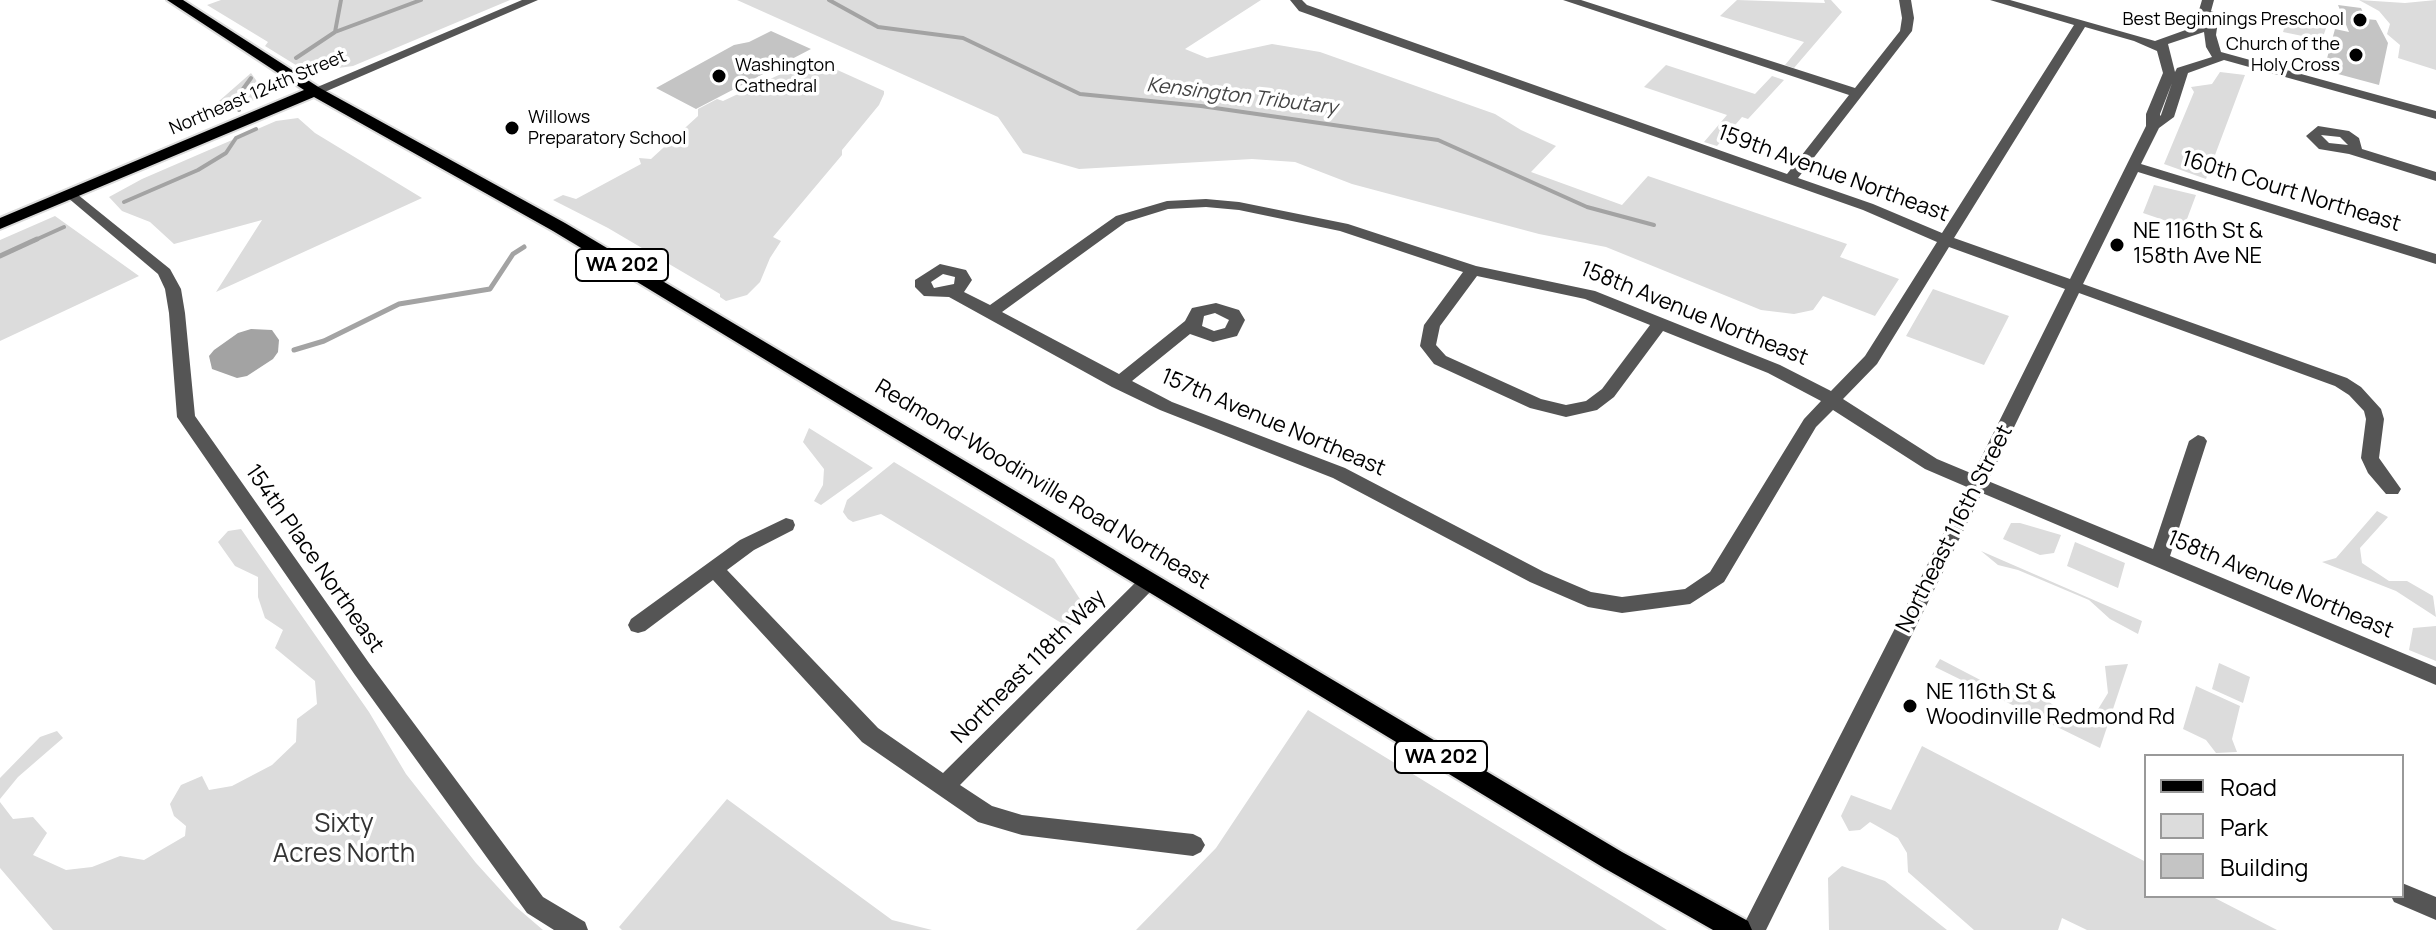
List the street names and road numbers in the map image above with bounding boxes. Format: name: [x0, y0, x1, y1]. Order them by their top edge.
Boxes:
street label: Northeast 124th Street: [166, 46, 350, 140]
street label: 159th Avenue Northeast: [1714, 120, 1952, 228]
street label: 160th Court Northeast: [2178, 146, 2404, 238]
road number: WA 202: [576, 249, 668, 281]
street label: 158th Avenue Northeast: [1576, 256, 1812, 372]
street label: 157th Avenue Northeast: [1157, 364, 1389, 482]
street label: Redmond-Woodinville Road Northeast: [870, 374, 1214, 596]
street label: Northeast 116th Street: [1891, 421, 2019, 637]
street label: 154th Place Northeast: [239, 460, 389, 658]
street label: 158th Avenue Northeast: [2163, 525, 2397, 645]
street label: Northeast 118th Way: [947, 585, 1111, 749]
road number: WA 202: [1395, 741, 1487, 773]

